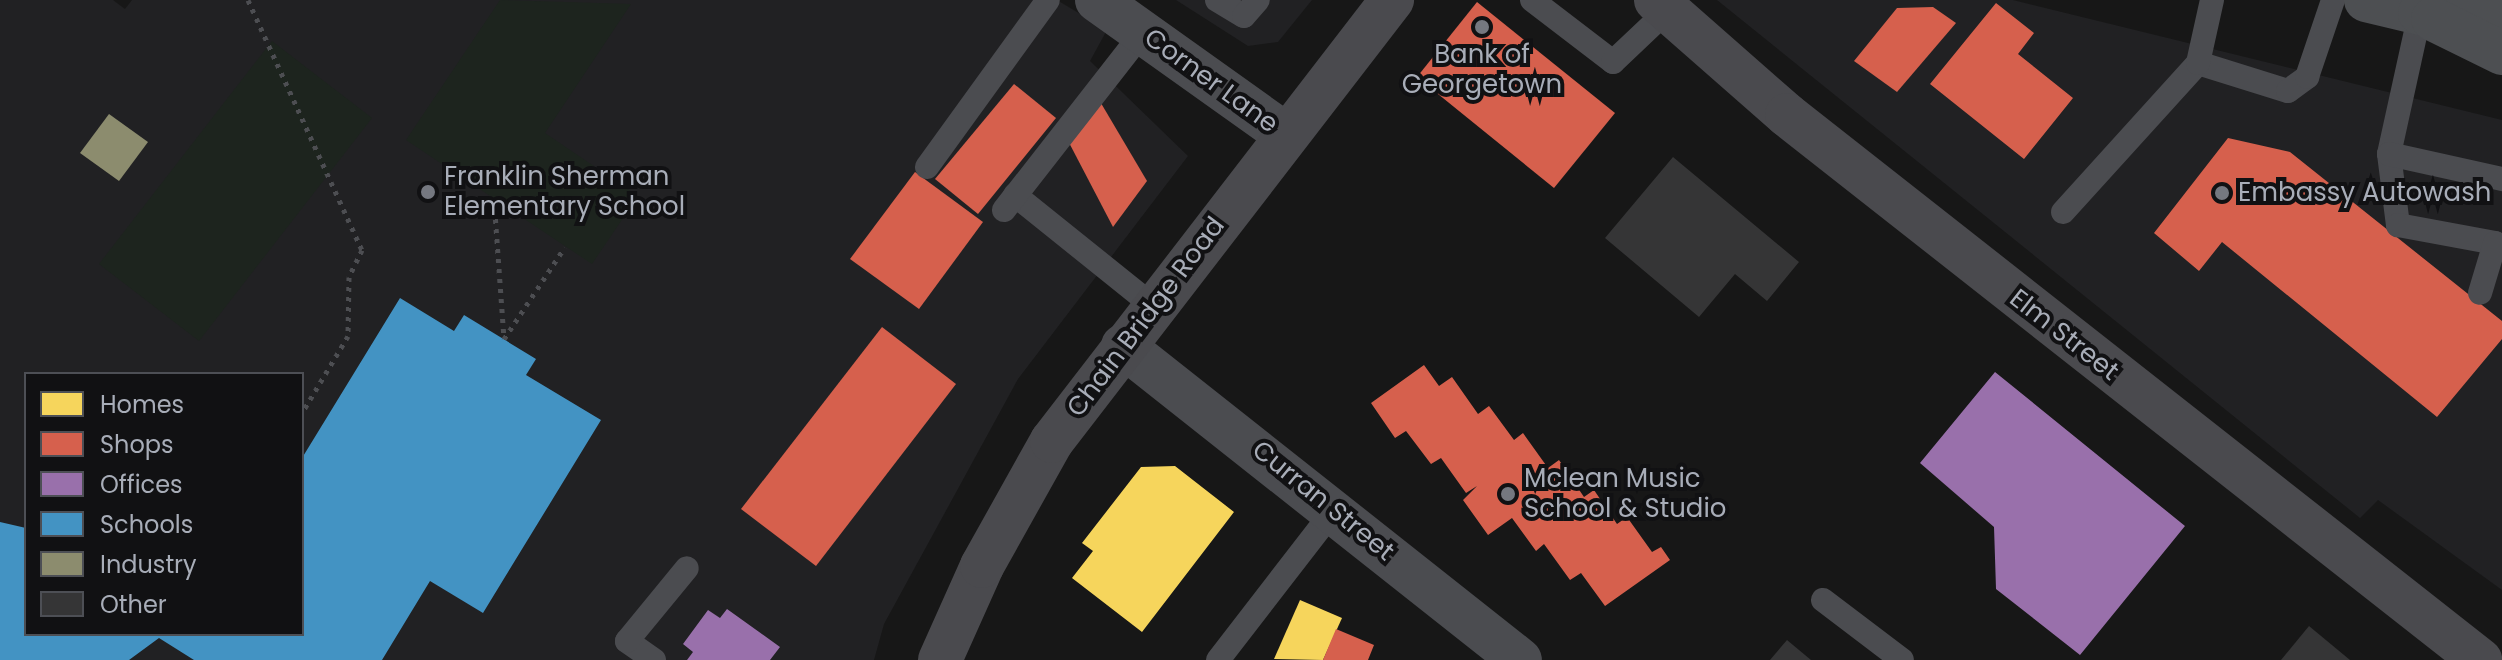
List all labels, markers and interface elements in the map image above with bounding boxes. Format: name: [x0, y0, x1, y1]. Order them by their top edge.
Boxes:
marker: Bank of Georgetown: [1473, 18, 1491, 36]
street label: Corner Lane: [1138, 22, 1284, 140]
place label: Bank of Georgetown: [1402, 39, 1562, 100]
place label: Franklin Sherman Elementary School: [444, 161, 685, 222]
place label: Embassy Autowash: [2238, 177, 2491, 209]
marker: Franklin Sherman Elementary School: [419, 183, 437, 201]
marker: Embassy Autowash: [2213, 184, 2231, 202]
street label: Chain Bridge Road: [1061, 211, 1231, 423]
street label: Elm Street: [2003, 283, 2125, 387]
legend: [24, 372, 304, 636]
text: Homes: [100, 388, 184, 421]
text: Shops: [100, 428, 174, 461]
street label: Curran Street: [1246, 434, 1400, 568]
place label: Mclean Music School & Studio: [1524, 463, 1726, 524]
text: Offices: [100, 468, 183, 501]
marker: Mclean Music School & Studio: [1499, 485, 1517, 503]
text: Schools: [100, 508, 193, 541]
text: Industry: [100, 548, 197, 581]
text: Other: [100, 588, 167, 621]

